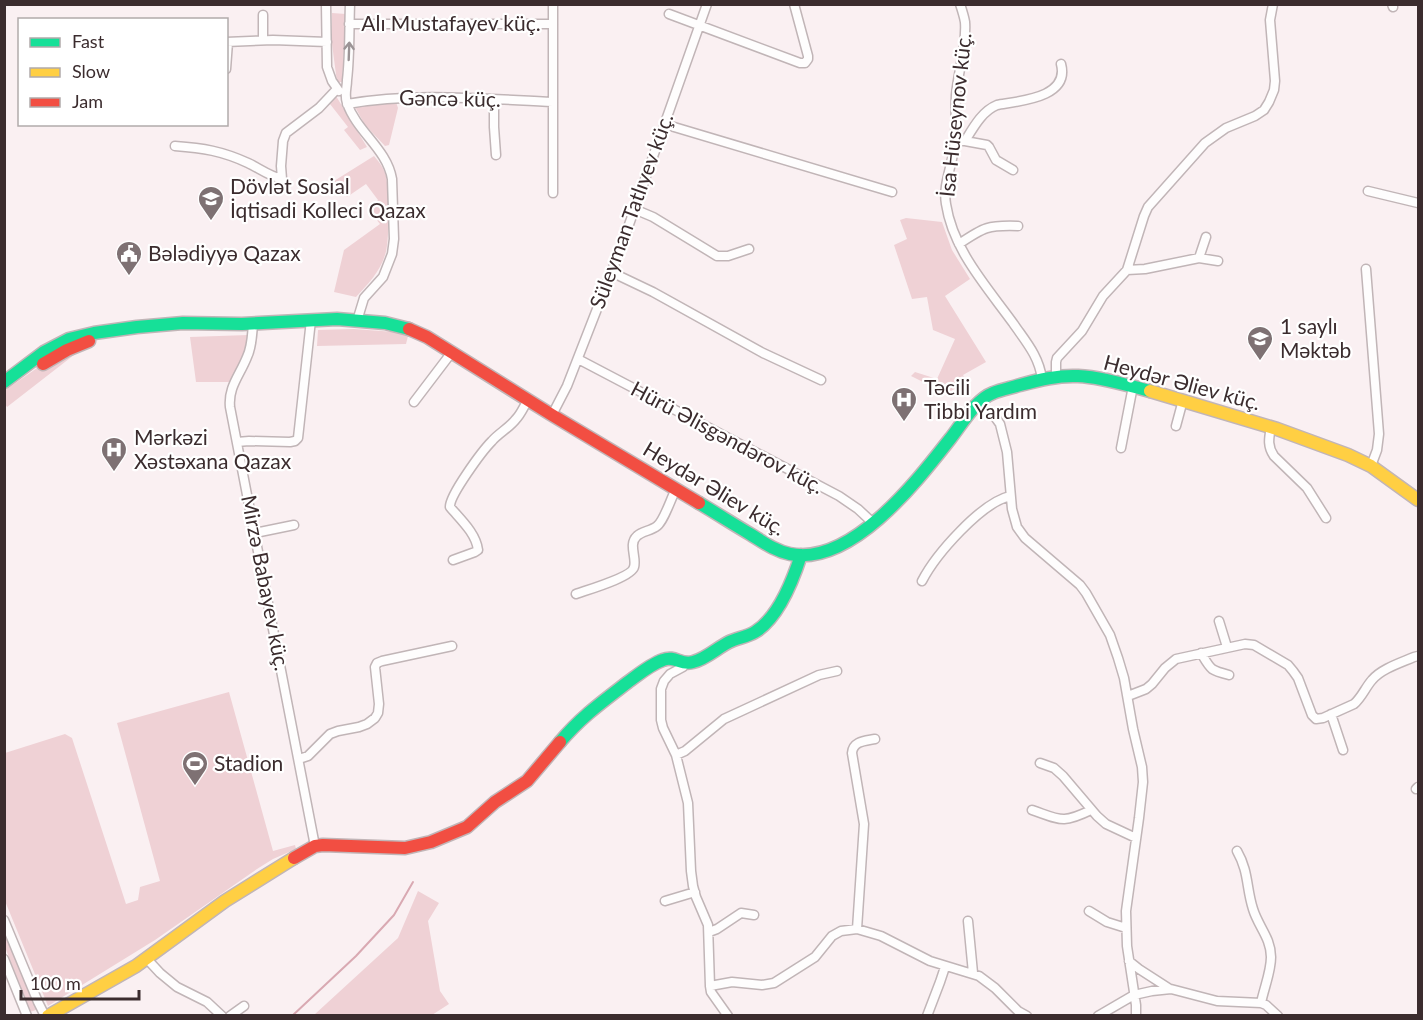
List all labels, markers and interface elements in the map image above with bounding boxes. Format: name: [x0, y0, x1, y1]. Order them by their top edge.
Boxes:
street label: Alı Mustafayev küç.: [361, 10, 541, 35]
legend: [18, 18, 228, 126]
text: Fast: [72, 30, 105, 52]
street label: İsa Hüseynov küç.: [933, 31, 976, 198]
one-way arrow: [343, 41, 354, 61]
text: Slow: [72, 60, 110, 82]
street label: Gəncə küç.: [399, 84, 501, 111]
text: Jam: [72, 90, 103, 112]
street label: Süleyman Tatlıyev küç.: [584, 109, 678, 312]
place label: Dövlət Sosial İqtisadi Kolleci Qazax: [230, 173, 426, 222]
school or university icon: Dövlət Sosial İqtisadi Kolleci Qazax: [196, 184, 226, 222]
public building icon: Bələdiyyə Qazax: [114, 239, 144, 277]
place label: Bələdiyyə Qazax: [148, 240, 301, 265]
place label: 1 saylı Məktəb: [1280, 313, 1351, 362]
school or university icon: 1 saylı Məktəb: [1245, 324, 1275, 362]
street label: Heydər Əliev küç.: [1101, 349, 1264, 415]
place label: Təcili Tibbi Yardım: [924, 374, 1037, 423]
street label: Hürü Əlisgəndərov küç.: [627, 375, 828, 498]
hospital icon: Təcili Tibbi Yardım: [889, 385, 919, 423]
place label: Mərkəzi Xəstəxana Qazax: [134, 424, 292, 473]
hospital icon: Mərkəzi Xəstəxana Qazax: [99, 435, 129, 473]
street label: Heydər Əliev küç.: [639, 435, 790, 540]
street label: Mirzə Babayev küç.: [237, 493, 296, 673]
sports icon: Stadion: [180, 749, 210, 787]
place label: Stadion: [214, 750, 283, 775]
scale bar: [21, 963, 140, 1001]
text: 100 m: [30, 972, 81, 994]

